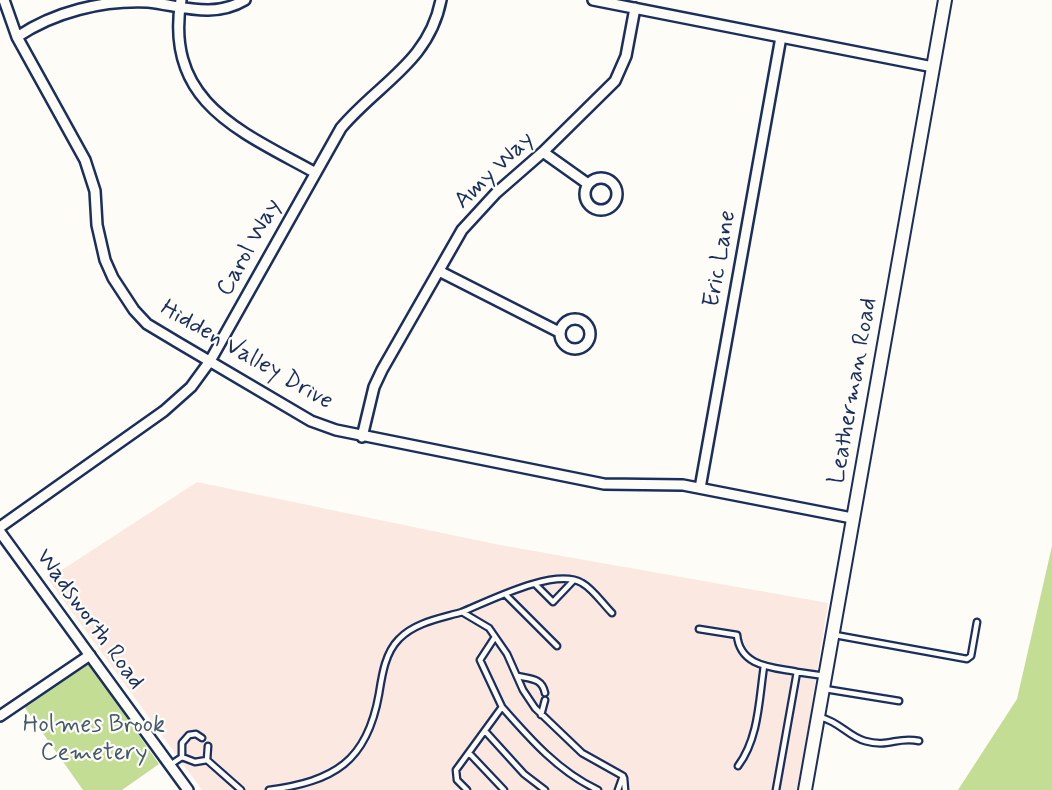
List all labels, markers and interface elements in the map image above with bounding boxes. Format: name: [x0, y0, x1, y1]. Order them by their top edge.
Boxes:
street label: Amy Way: [449, 126, 541, 216]
street label: Carol Way: [211, 194, 289, 302]
street label: Eric Lane: [698, 208, 744, 310]
street label: Hidden Valley Drive: [155, 295, 337, 417]
street label: Leatherman Road: [823, 296, 885, 486]
street label: Wadsworth Road: [28, 544, 150, 696]
park label: Holmes Brook Cemetery: [23, 712, 165, 768]

